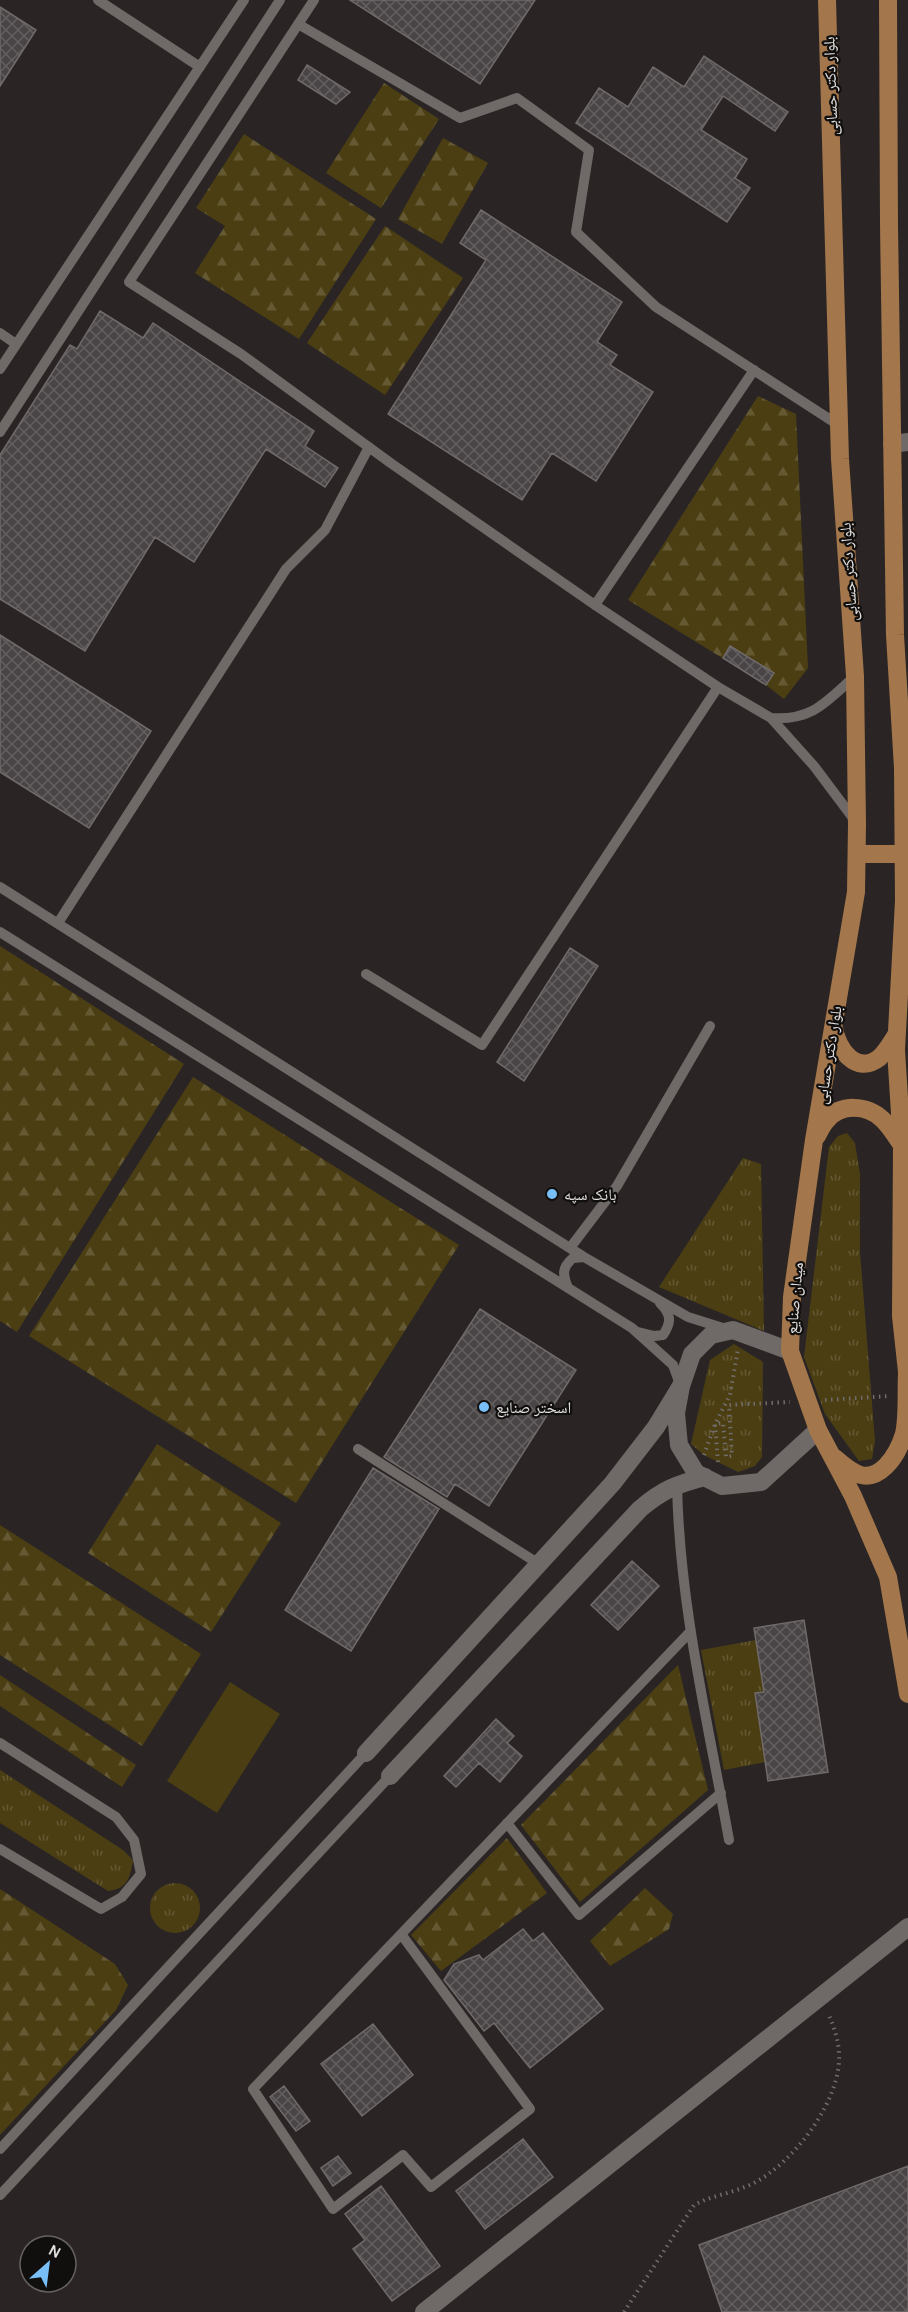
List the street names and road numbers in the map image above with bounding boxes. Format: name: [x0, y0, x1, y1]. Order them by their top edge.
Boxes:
street label: بلوار دکتر حسابی: [819, 36, 843, 136]
street label: بلوار دکتر حسابی: [836, 522, 862, 622]
street label: بلوار دکتر حسابی: [811, 1005, 847, 1106]
street label: میدان صنایع: [782, 1261, 808, 1335]

